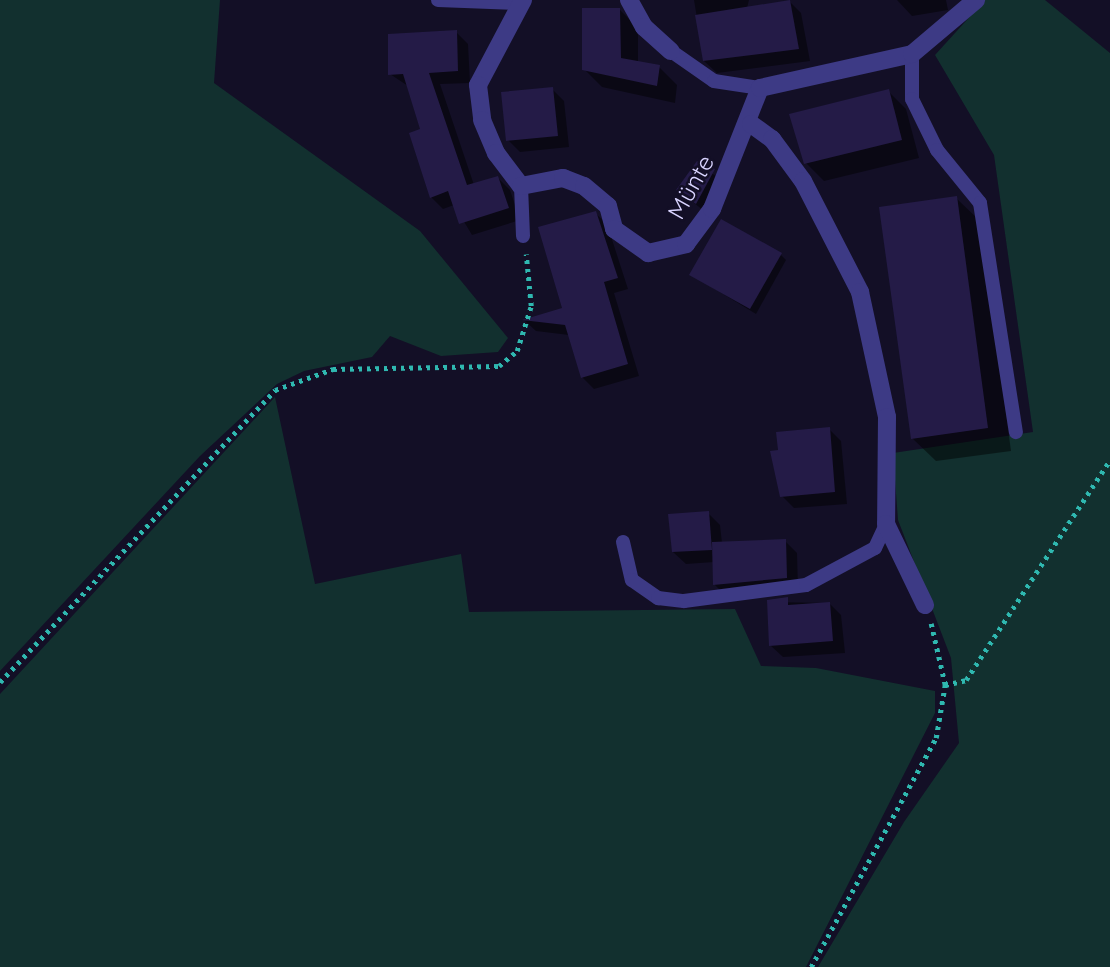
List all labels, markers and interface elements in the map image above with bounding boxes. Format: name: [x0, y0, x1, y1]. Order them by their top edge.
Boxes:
street label: Münte: [662, 150, 720, 224]

